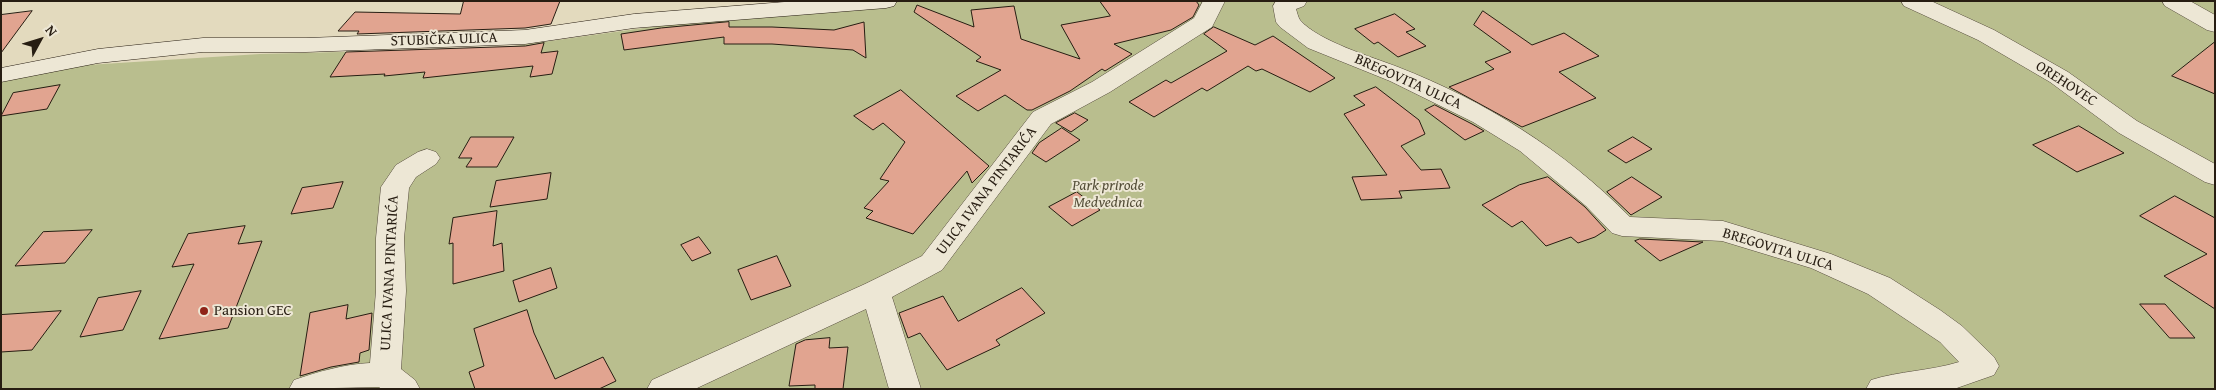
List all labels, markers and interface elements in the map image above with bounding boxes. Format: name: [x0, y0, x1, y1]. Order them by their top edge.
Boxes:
north arrow: [15, 15, 65, 65]
text: N: [41, 21, 62, 40]
street label: STUBIČKA ULICA: [390, 29, 498, 51]
street label: BREGOVITA ULICA: [1352, 50, 1464, 114]
street label: OREHOVEC: [2032, 58, 2100, 110]
street label: ULICA IVANA PINTARIĆA: [933, 123, 1041, 259]
park label: Park prirode Medvednica: [1072, 177, 1144, 212]
street label: ULICA IVANA PINTARIĆA: [377, 195, 403, 351]
street label: BREGOVITA ULICA: [1720, 225, 1836, 275]
place label: Pansion GEC: [214, 302, 292, 320]
marker: Pansion GEC: [198, 305, 210, 317]

